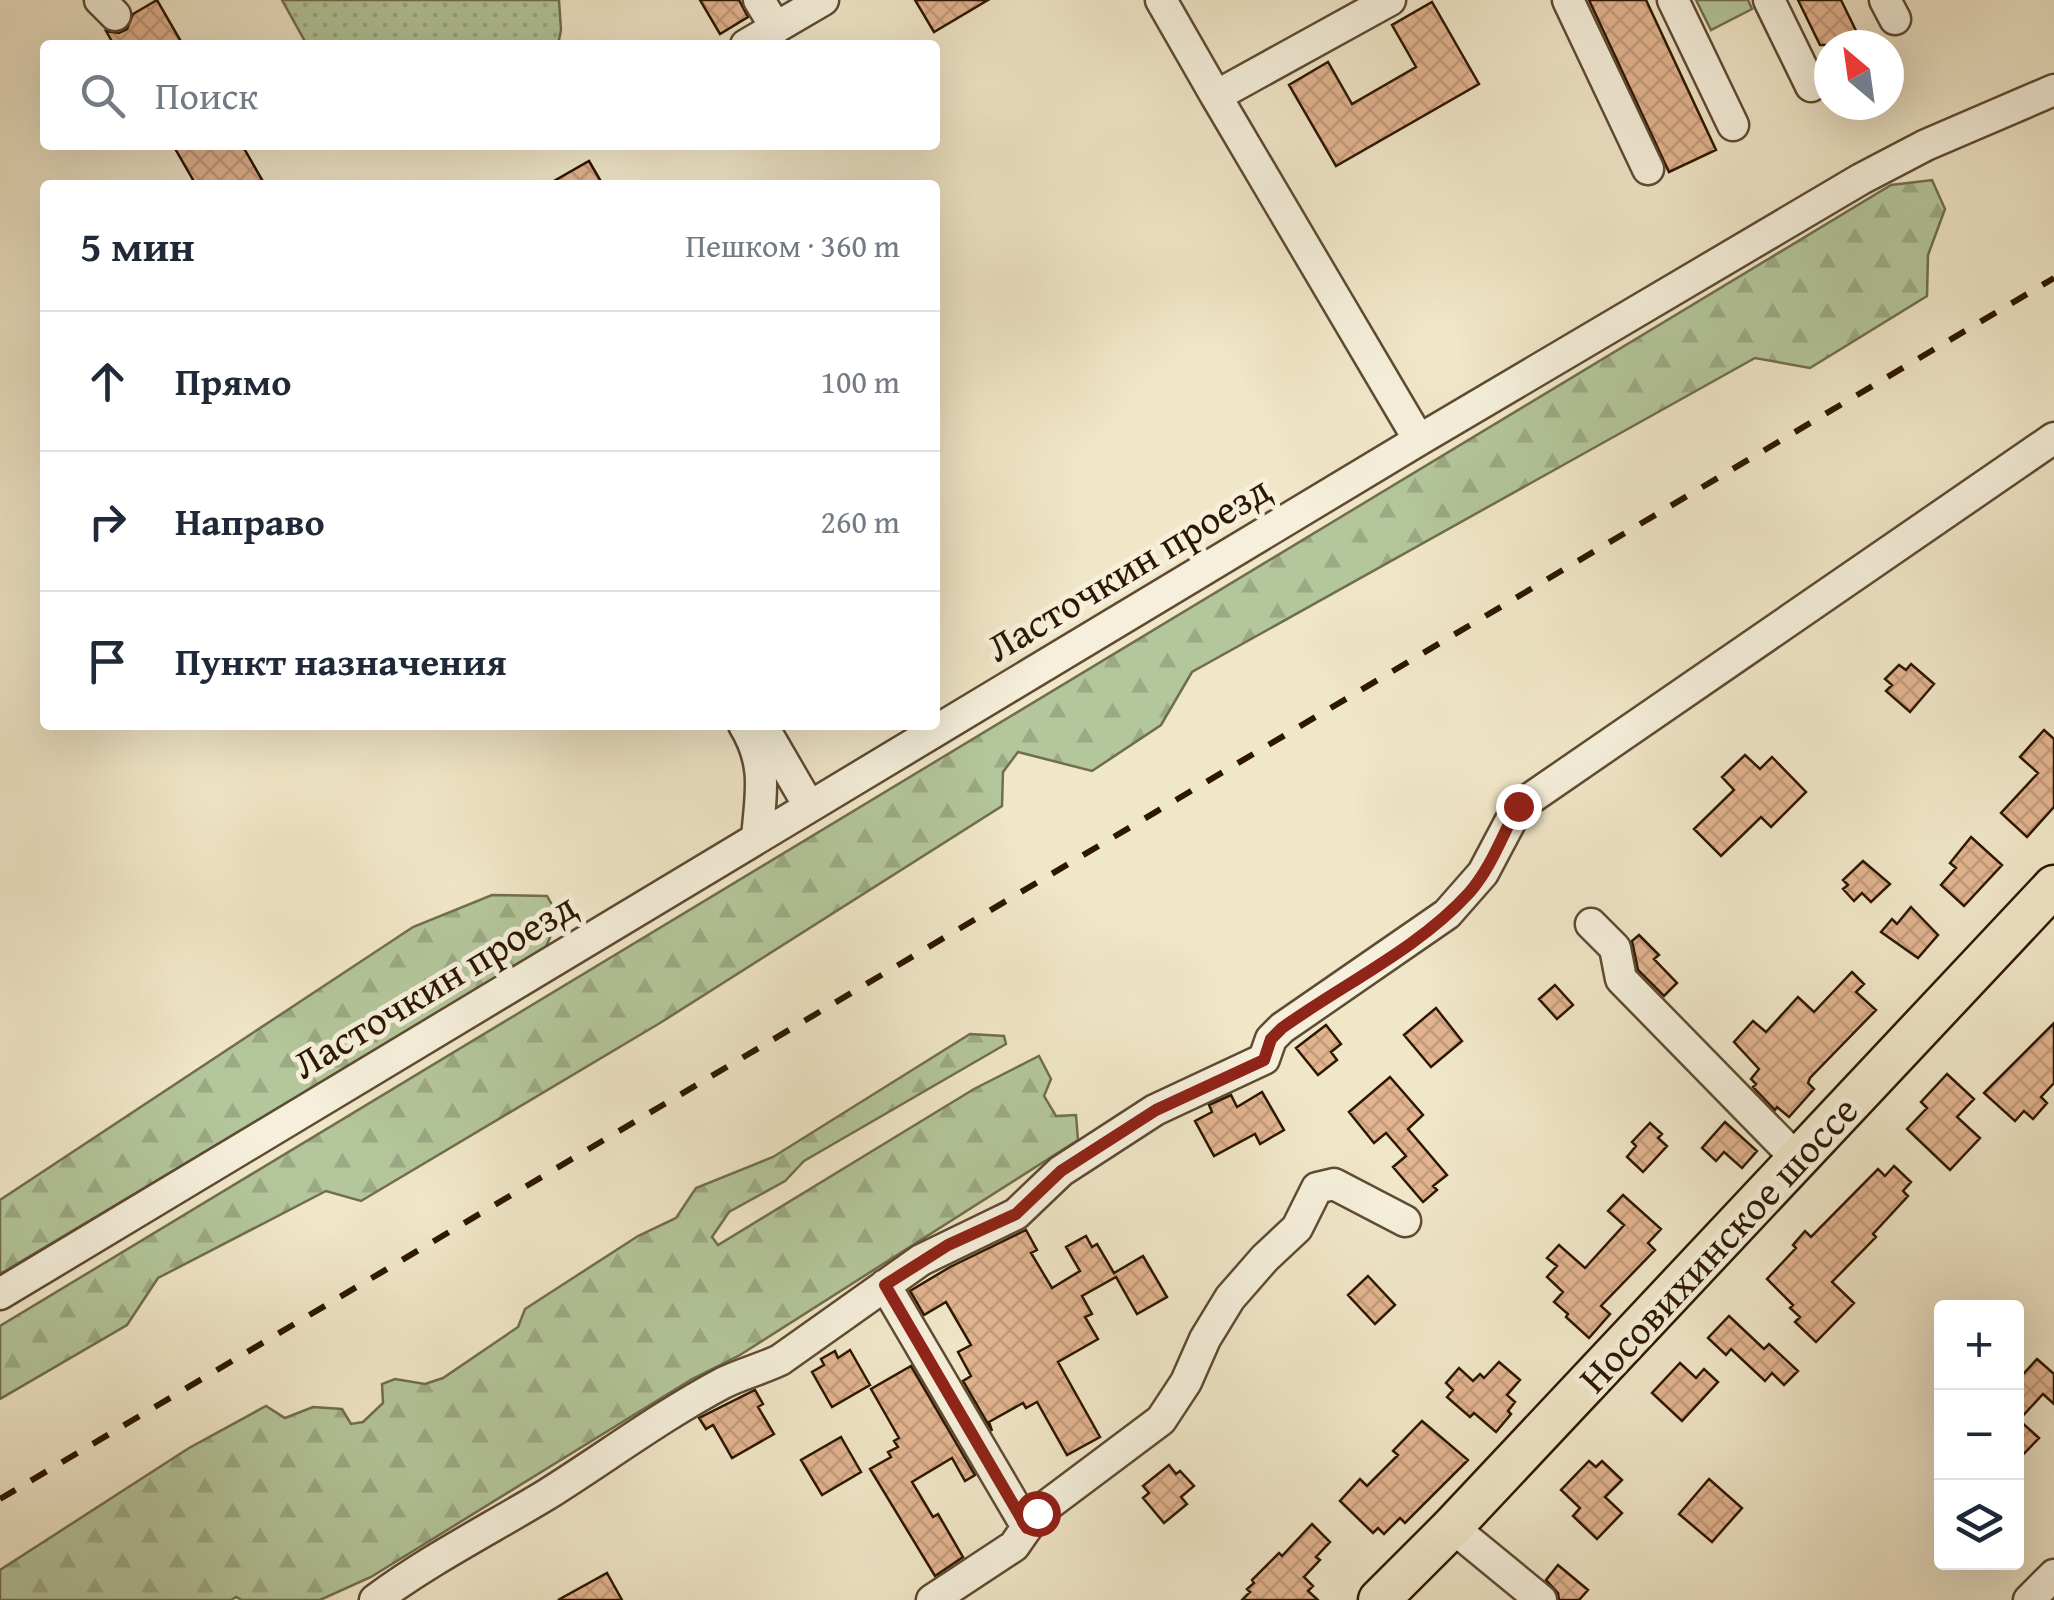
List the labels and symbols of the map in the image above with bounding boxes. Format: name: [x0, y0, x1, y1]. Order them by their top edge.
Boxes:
north arrow: [1814, 30, 1904, 120]
street label: Ласточкин проезд: [974, 459, 1281, 676]
route end: [1496, 784, 1542, 830]
street label: Ласточкин проезд: [280, 876, 587, 1093]
street label: Носовихинское шоссе: [1564, 1082, 1871, 1405]
route start: [1015, 1491, 1061, 1537]

